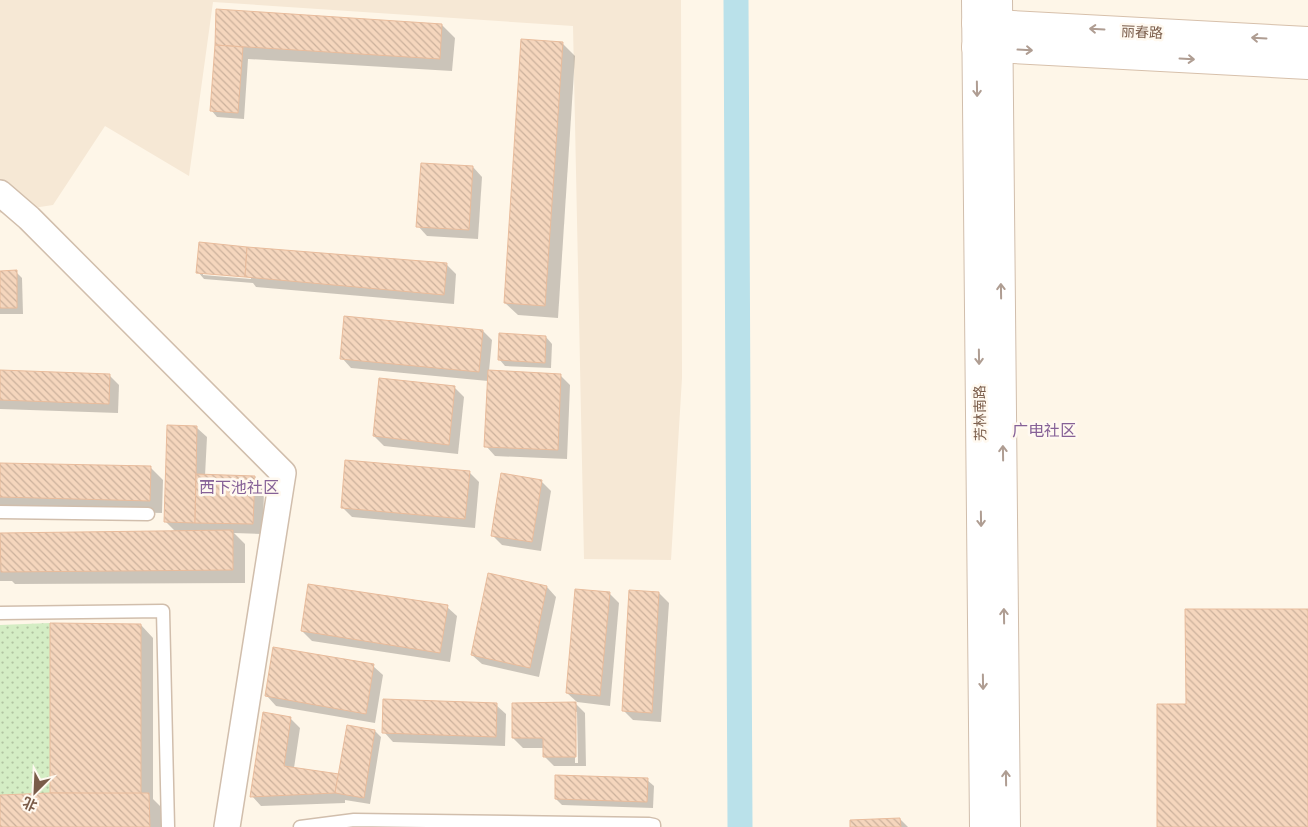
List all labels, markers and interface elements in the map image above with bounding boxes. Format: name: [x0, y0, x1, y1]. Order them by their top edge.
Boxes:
street label: 丽春路: [1121, 21, 1163, 43]
one-way arrow: [1089, 25, 1105, 34]
one-way arrow: [1252, 34, 1268, 43]
one-way arrow: [1017, 45, 1033, 54]
one-way arrow: [1179, 54, 1195, 63]
one-way arrow: [972, 81, 982, 97]
one-way arrow: [996, 283, 1006, 300]
one-way arrow: [975, 349, 984, 365]
street label: 芳林南路: [970, 385, 990, 441]
district label: 广电社区: [1012, 419, 1076, 442]
one-way arrow: [998, 446, 1007, 462]
district label: 西下池社区: [199, 476, 279, 499]
one-way arrow: [976, 511, 986, 527]
one-way arrow: [999, 608, 1009, 624]
one-way arrow: [978, 674, 988, 690]
north arrow: [10, 767, 60, 817]
one-way arrow: [1001, 771, 1011, 787]
text: 北: [19, 792, 40, 816]

